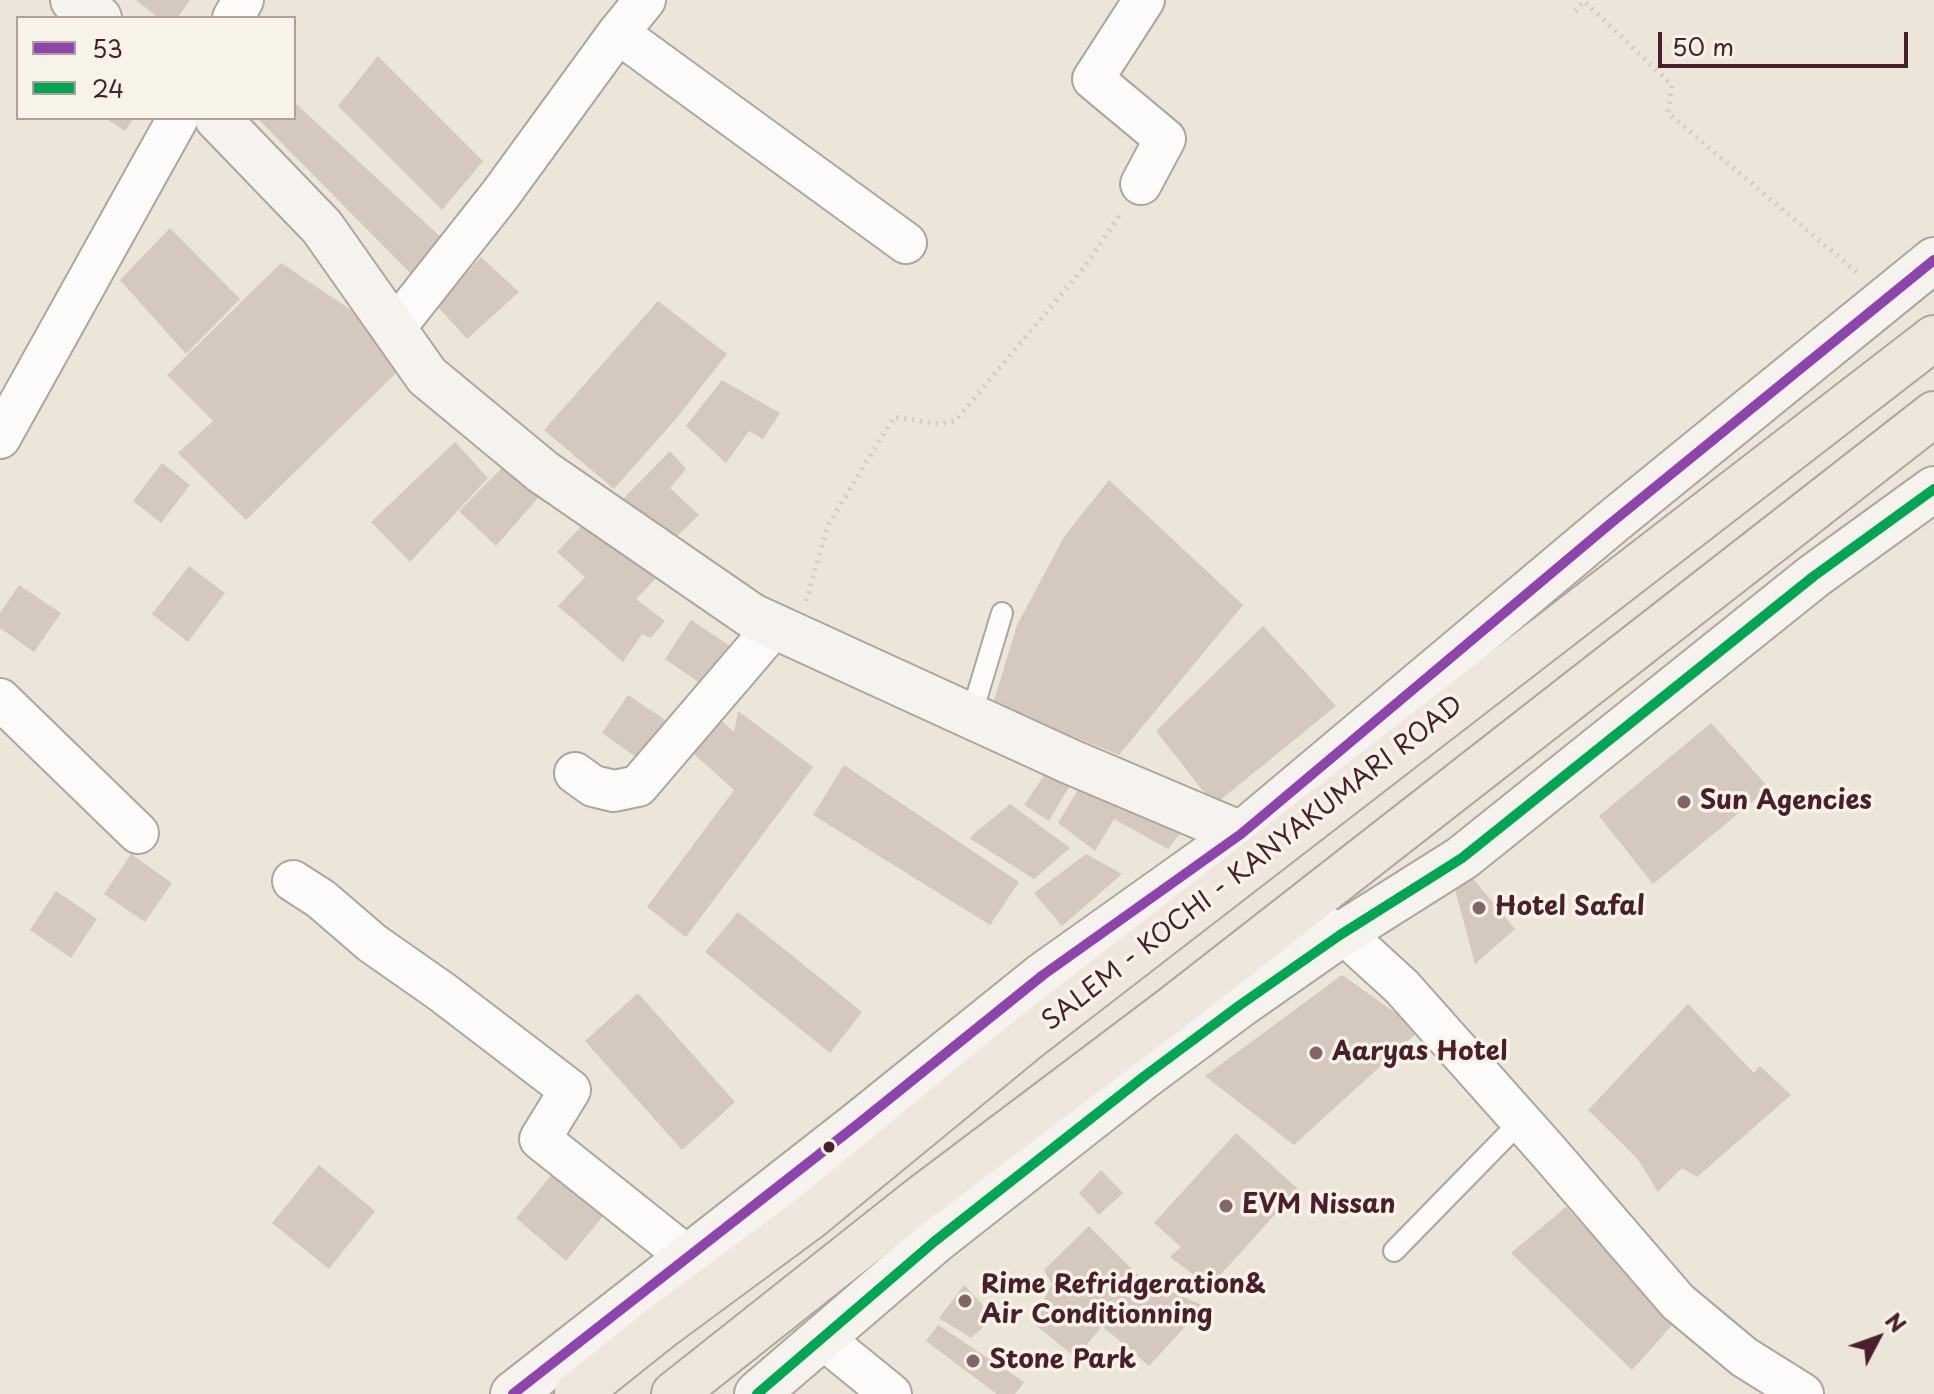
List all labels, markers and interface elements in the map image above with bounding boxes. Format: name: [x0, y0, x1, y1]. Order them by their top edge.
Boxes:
legend: [16, 16, 296, 120]
scale bar: [1662, 16, 1912, 66]
text: 50 m: [1672, 28, 1734, 64]
text: 53: [92, 30, 123, 66]
text: 24: [92, 70, 124, 106]
street label: SALEM - KOCHI - KANYAKUMARI ROAD: [1036, 690, 1470, 1038]
place label: Sun Agencies: [1700, 786, 1872, 818]
marker: Sun Agencies: [1675, 793, 1693, 811]
place label: Hotel Safal: [1495, 892, 1645, 924]
marker: Hotel Safal: [1470, 899, 1488, 917]
place label: Aaryas Hotel: [1332, 1037, 1507, 1069]
marker: Aaryas Hotel: [1307, 1044, 1325, 1062]
unlabelled marker: [821, 1139, 837, 1155]
place label: EVM Nissan: [1242, 1190, 1395, 1222]
marker: EVM Nissan: [1217, 1197, 1235, 1215]
place label: Rime Refridgeration& Air Conditionning: [981, 1270, 1266, 1332]
marker: Rime Refridgeration& Air Conditionning: [956, 1292, 974, 1310]
north arrow: [1838, 1298, 1918, 1378]
text: N: [1878, 1305, 1915, 1339]
place label: Stone Park: [989, 1345, 1136, 1377]
marker: Stone Park: [964, 1352, 982, 1370]

